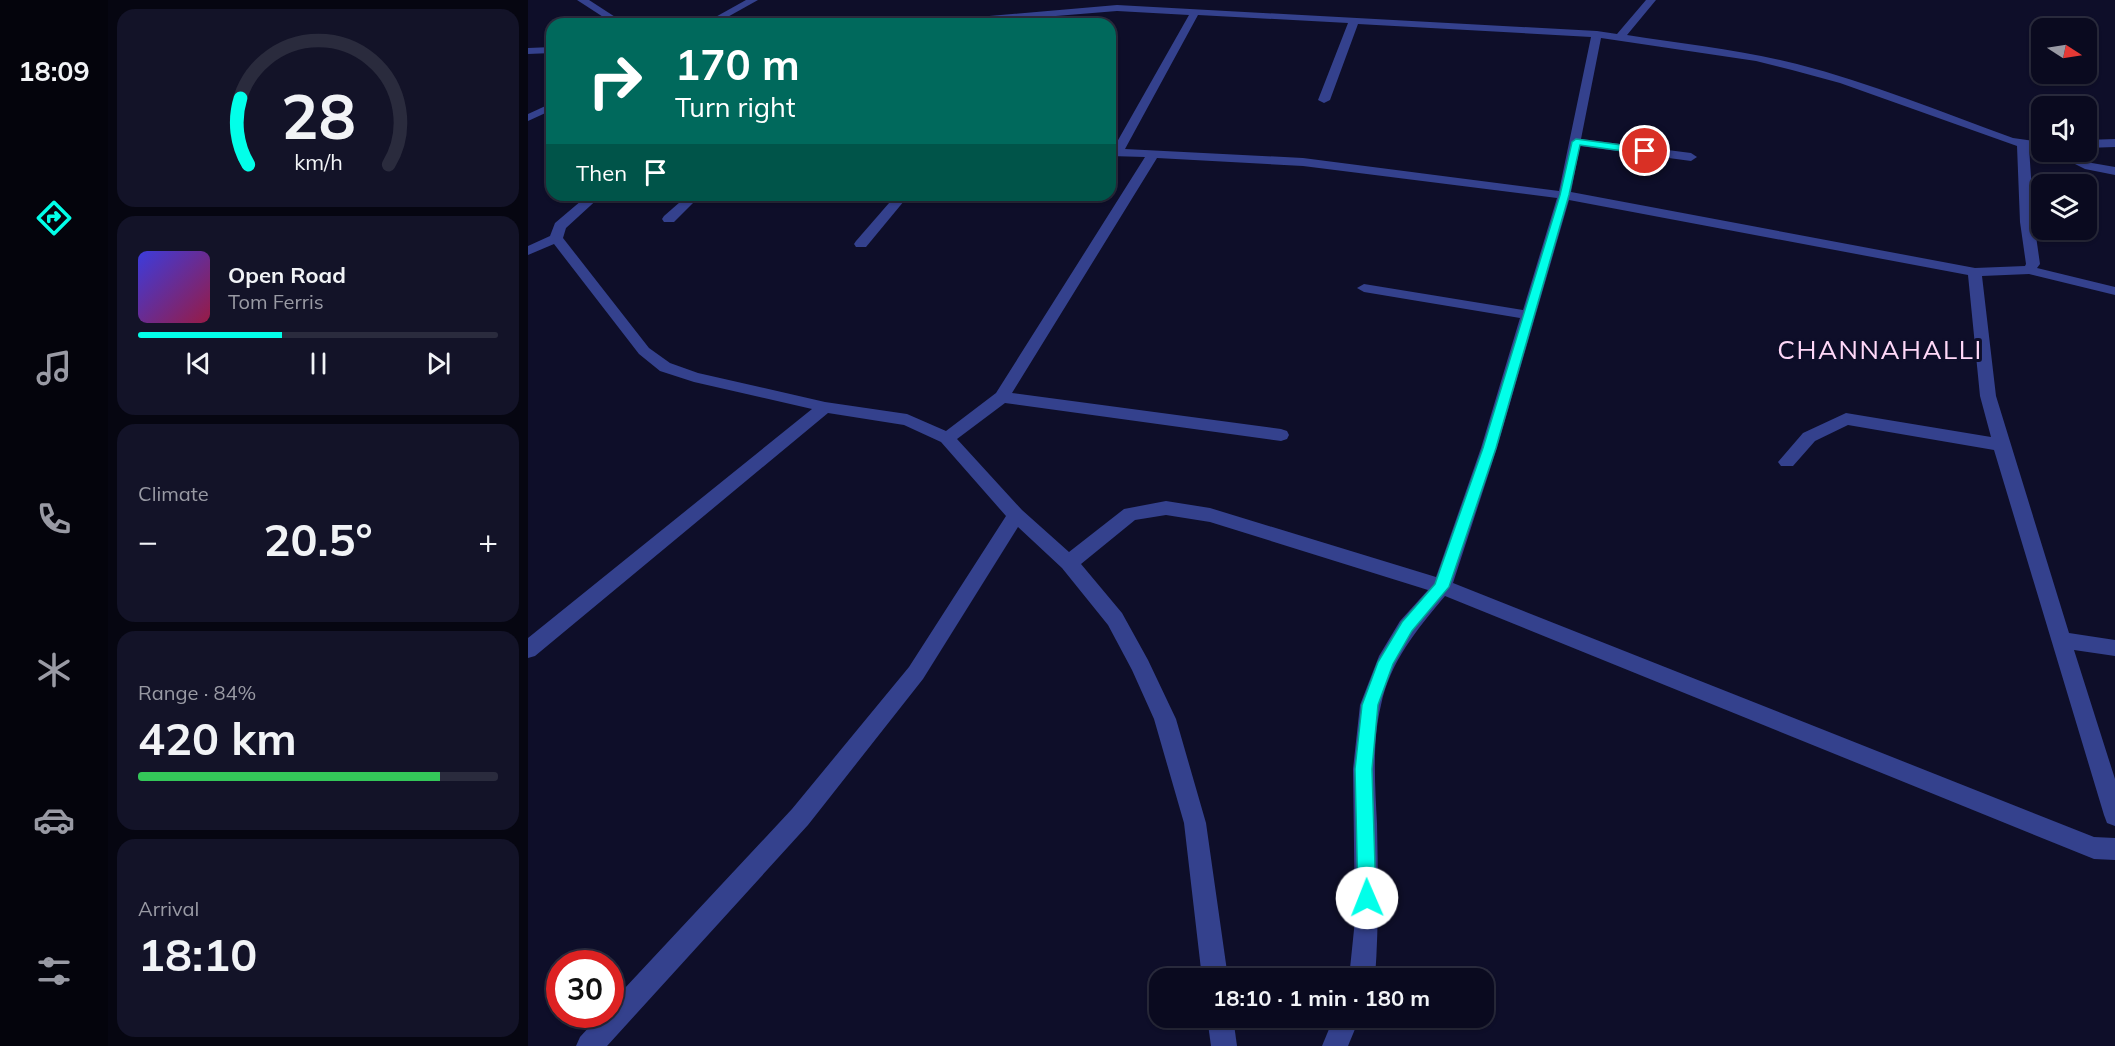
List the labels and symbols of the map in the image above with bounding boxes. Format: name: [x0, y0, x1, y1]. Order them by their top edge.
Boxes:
north arrow: [2031, 18, 2097, 84]
pin: [1619, 125, 1670, 176]
district label: CHANNAHALLI: [1777, 333, 1983, 366]
position arrow: [1335, 866, 1399, 930]
speed limit sign: 30: [546, 950, 624, 1028]

